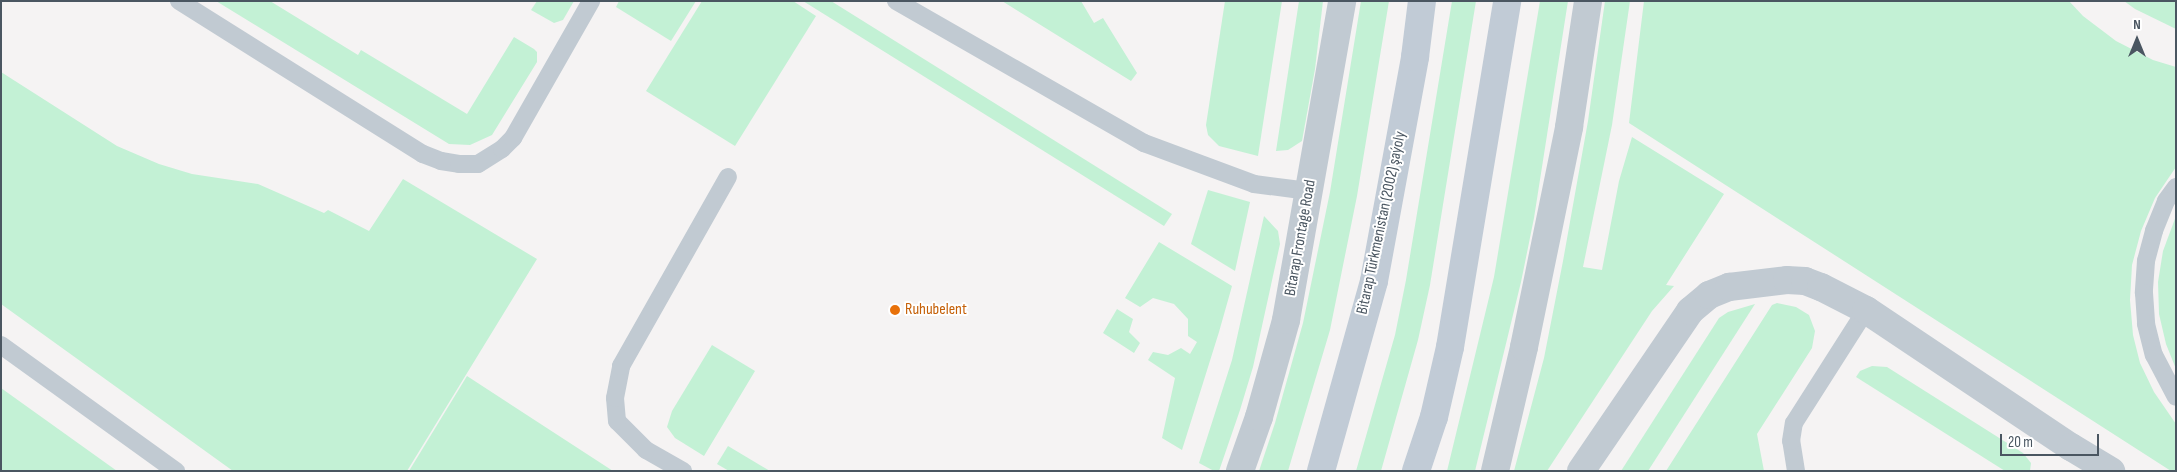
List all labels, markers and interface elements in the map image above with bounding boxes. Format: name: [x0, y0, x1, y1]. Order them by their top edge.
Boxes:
north arrow: [2112, 15, 2162, 65]
text: N: [2133, 16, 2141, 33]
street label: Bitarap Türkmenistan (2002) şaýoly: [1353, 130, 1411, 316]
street label: Bitarap Frontage Road: [1281, 178, 1321, 298]
place label: Ruhubelent: [905, 300, 967, 320]
marker: Ruhubelent: [889, 304, 901, 316]
scale bar: [2002, 424, 2101, 456]
text: 20 m: [2008, 433, 2033, 452]

